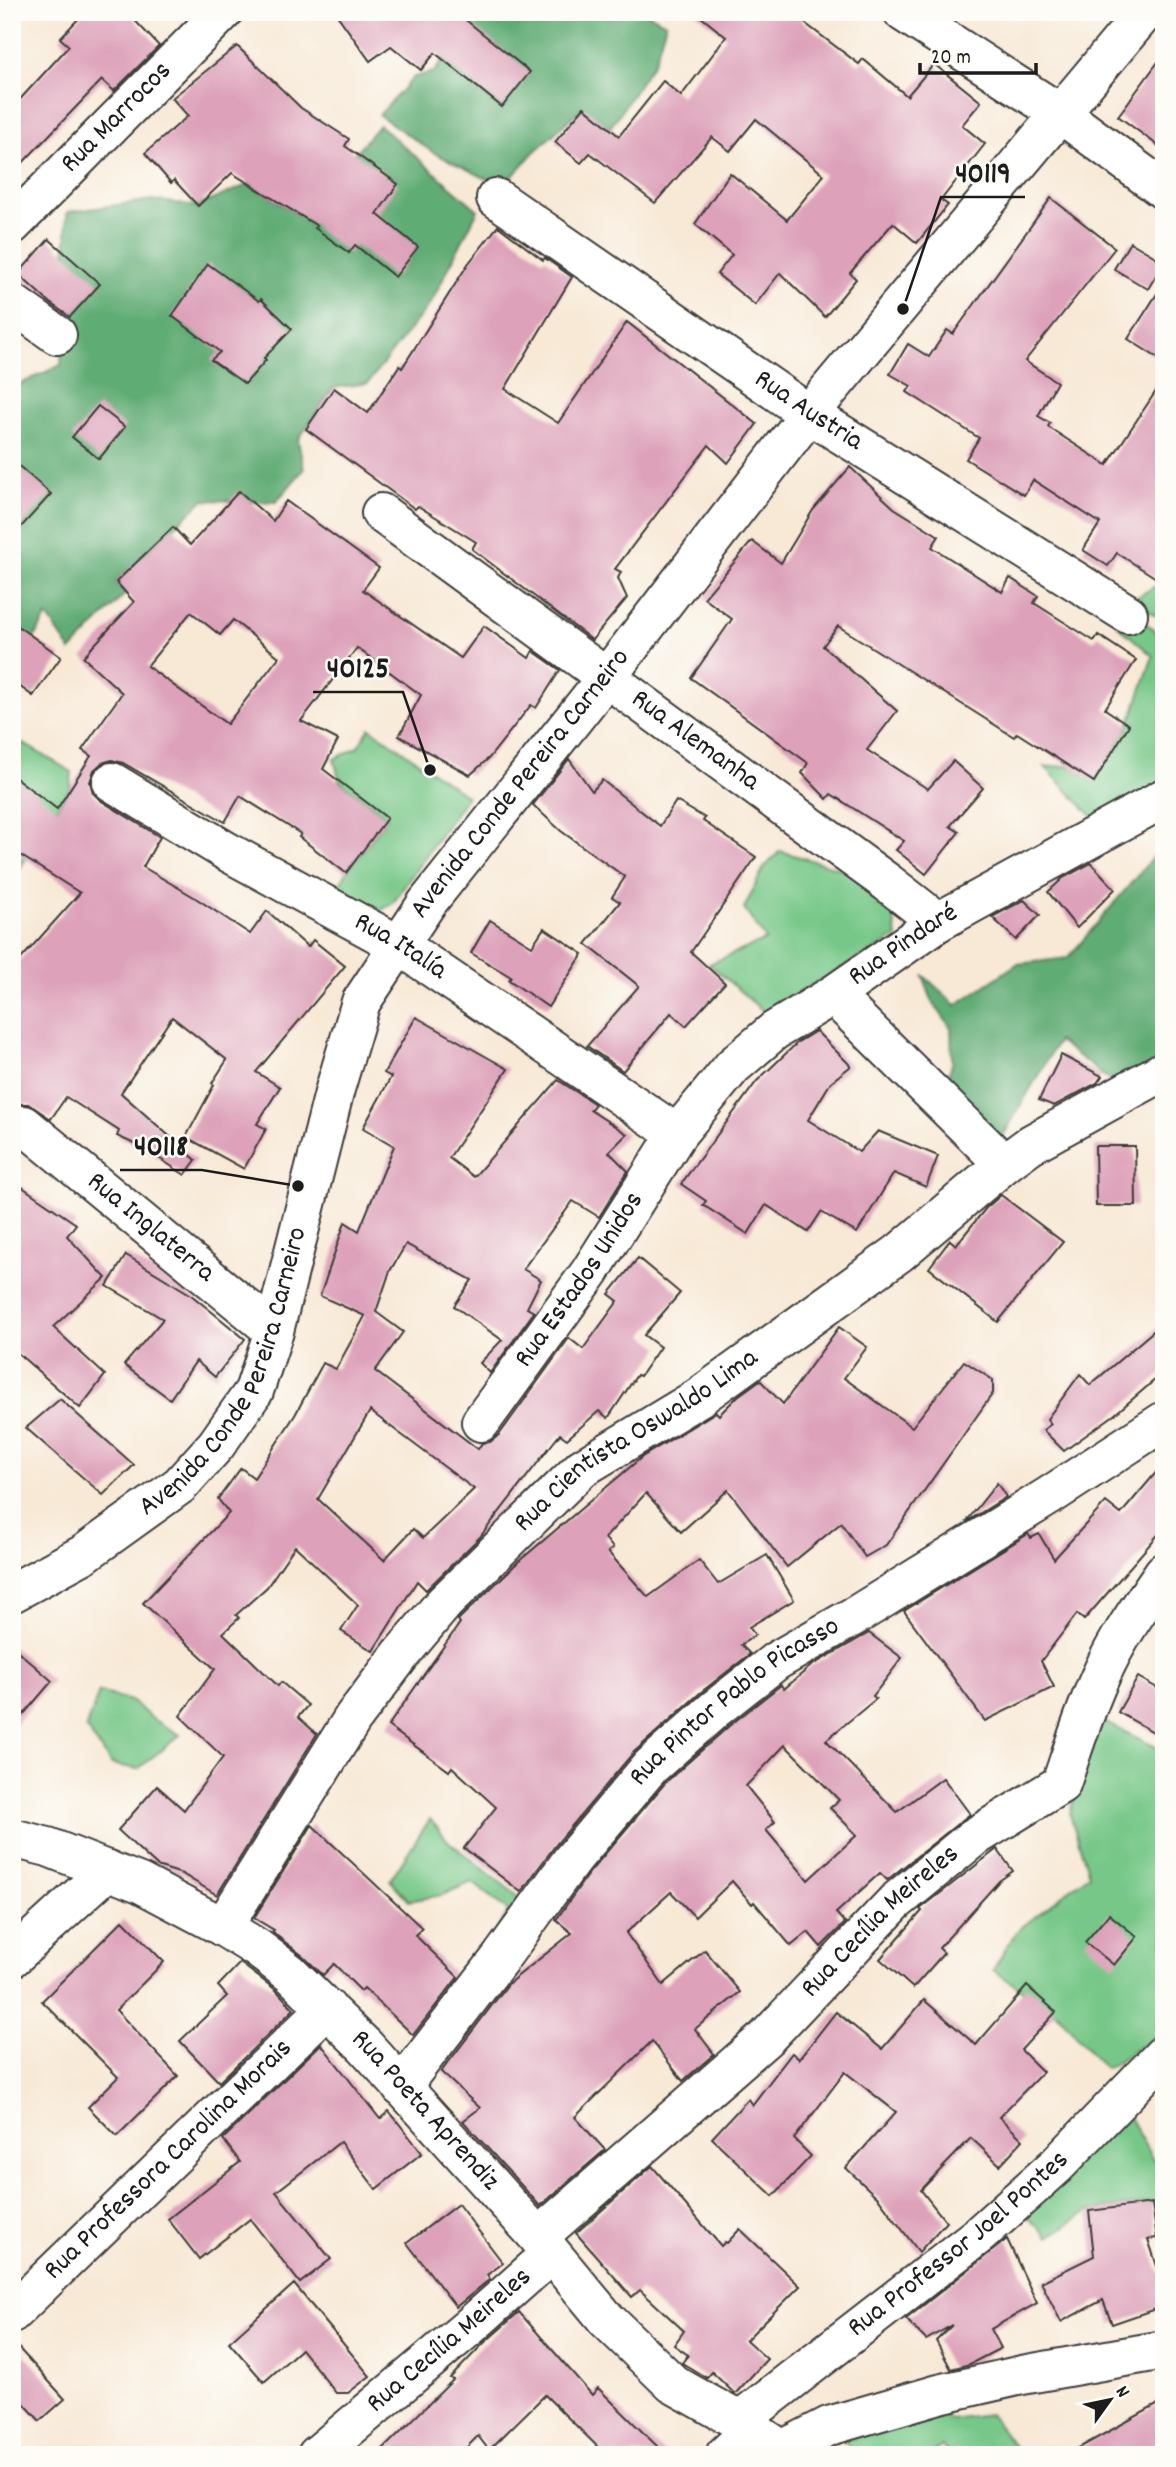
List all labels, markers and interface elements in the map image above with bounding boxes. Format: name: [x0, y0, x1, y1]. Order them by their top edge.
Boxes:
scale bar: [920, 32, 1036, 76]
text: 20 m: [931, 44, 971, 74]
street label: Rua Marrocos: [53, 53, 182, 184]
callout: 40119: [941, 146, 1025, 197]
text: 40119: [955, 155, 1011, 198]
street label: Rua Austria: [745, 361, 871, 463]
callout: 40125: [313, 641, 403, 692]
street label: Avenida Conde Pereira Carneiro: [402, 641, 641, 927]
text: 40125: [327, 650, 389, 693]
street label: Rua Alemanha: [622, 681, 768, 803]
street label: Rua Pindaré: [841, 894, 966, 998]
street label: Rua Italía: [346, 904, 455, 992]
callout: 40118: [120, 1119, 202, 1170]
text: 40118: [134, 1128, 188, 1171]
street label: Rua Inglaterra: [77, 1164, 223, 1294]
street label: Rua Estados Unidos: [506, 1185, 655, 1377]
street label: Avenida Conde Pereira Carneiro: [131, 1223, 319, 1528]
street label: Rua Cientista Oswaldo Lima: [506, 1340, 768, 1543]
street label: Rua Pintor Pablo Picasso: [621, 1608, 848, 1796]
street label: Rua Cecília Meireles: [793, 1836, 969, 2008]
street label: Rua Poeta Aprendiz: [341, 2021, 508, 2201]
street label: Rua Professora Carolina Morais: [36, 2031, 303, 2291]
street label: Rua Professor Joel Pontes: [840, 2143, 1080, 2349]
street label: Rua Cecília Meireles: [359, 2259, 542, 2424]
north arrow: [1074, 2366, 1144, 2436]
text: N: [1107, 2381, 1135, 2404]

